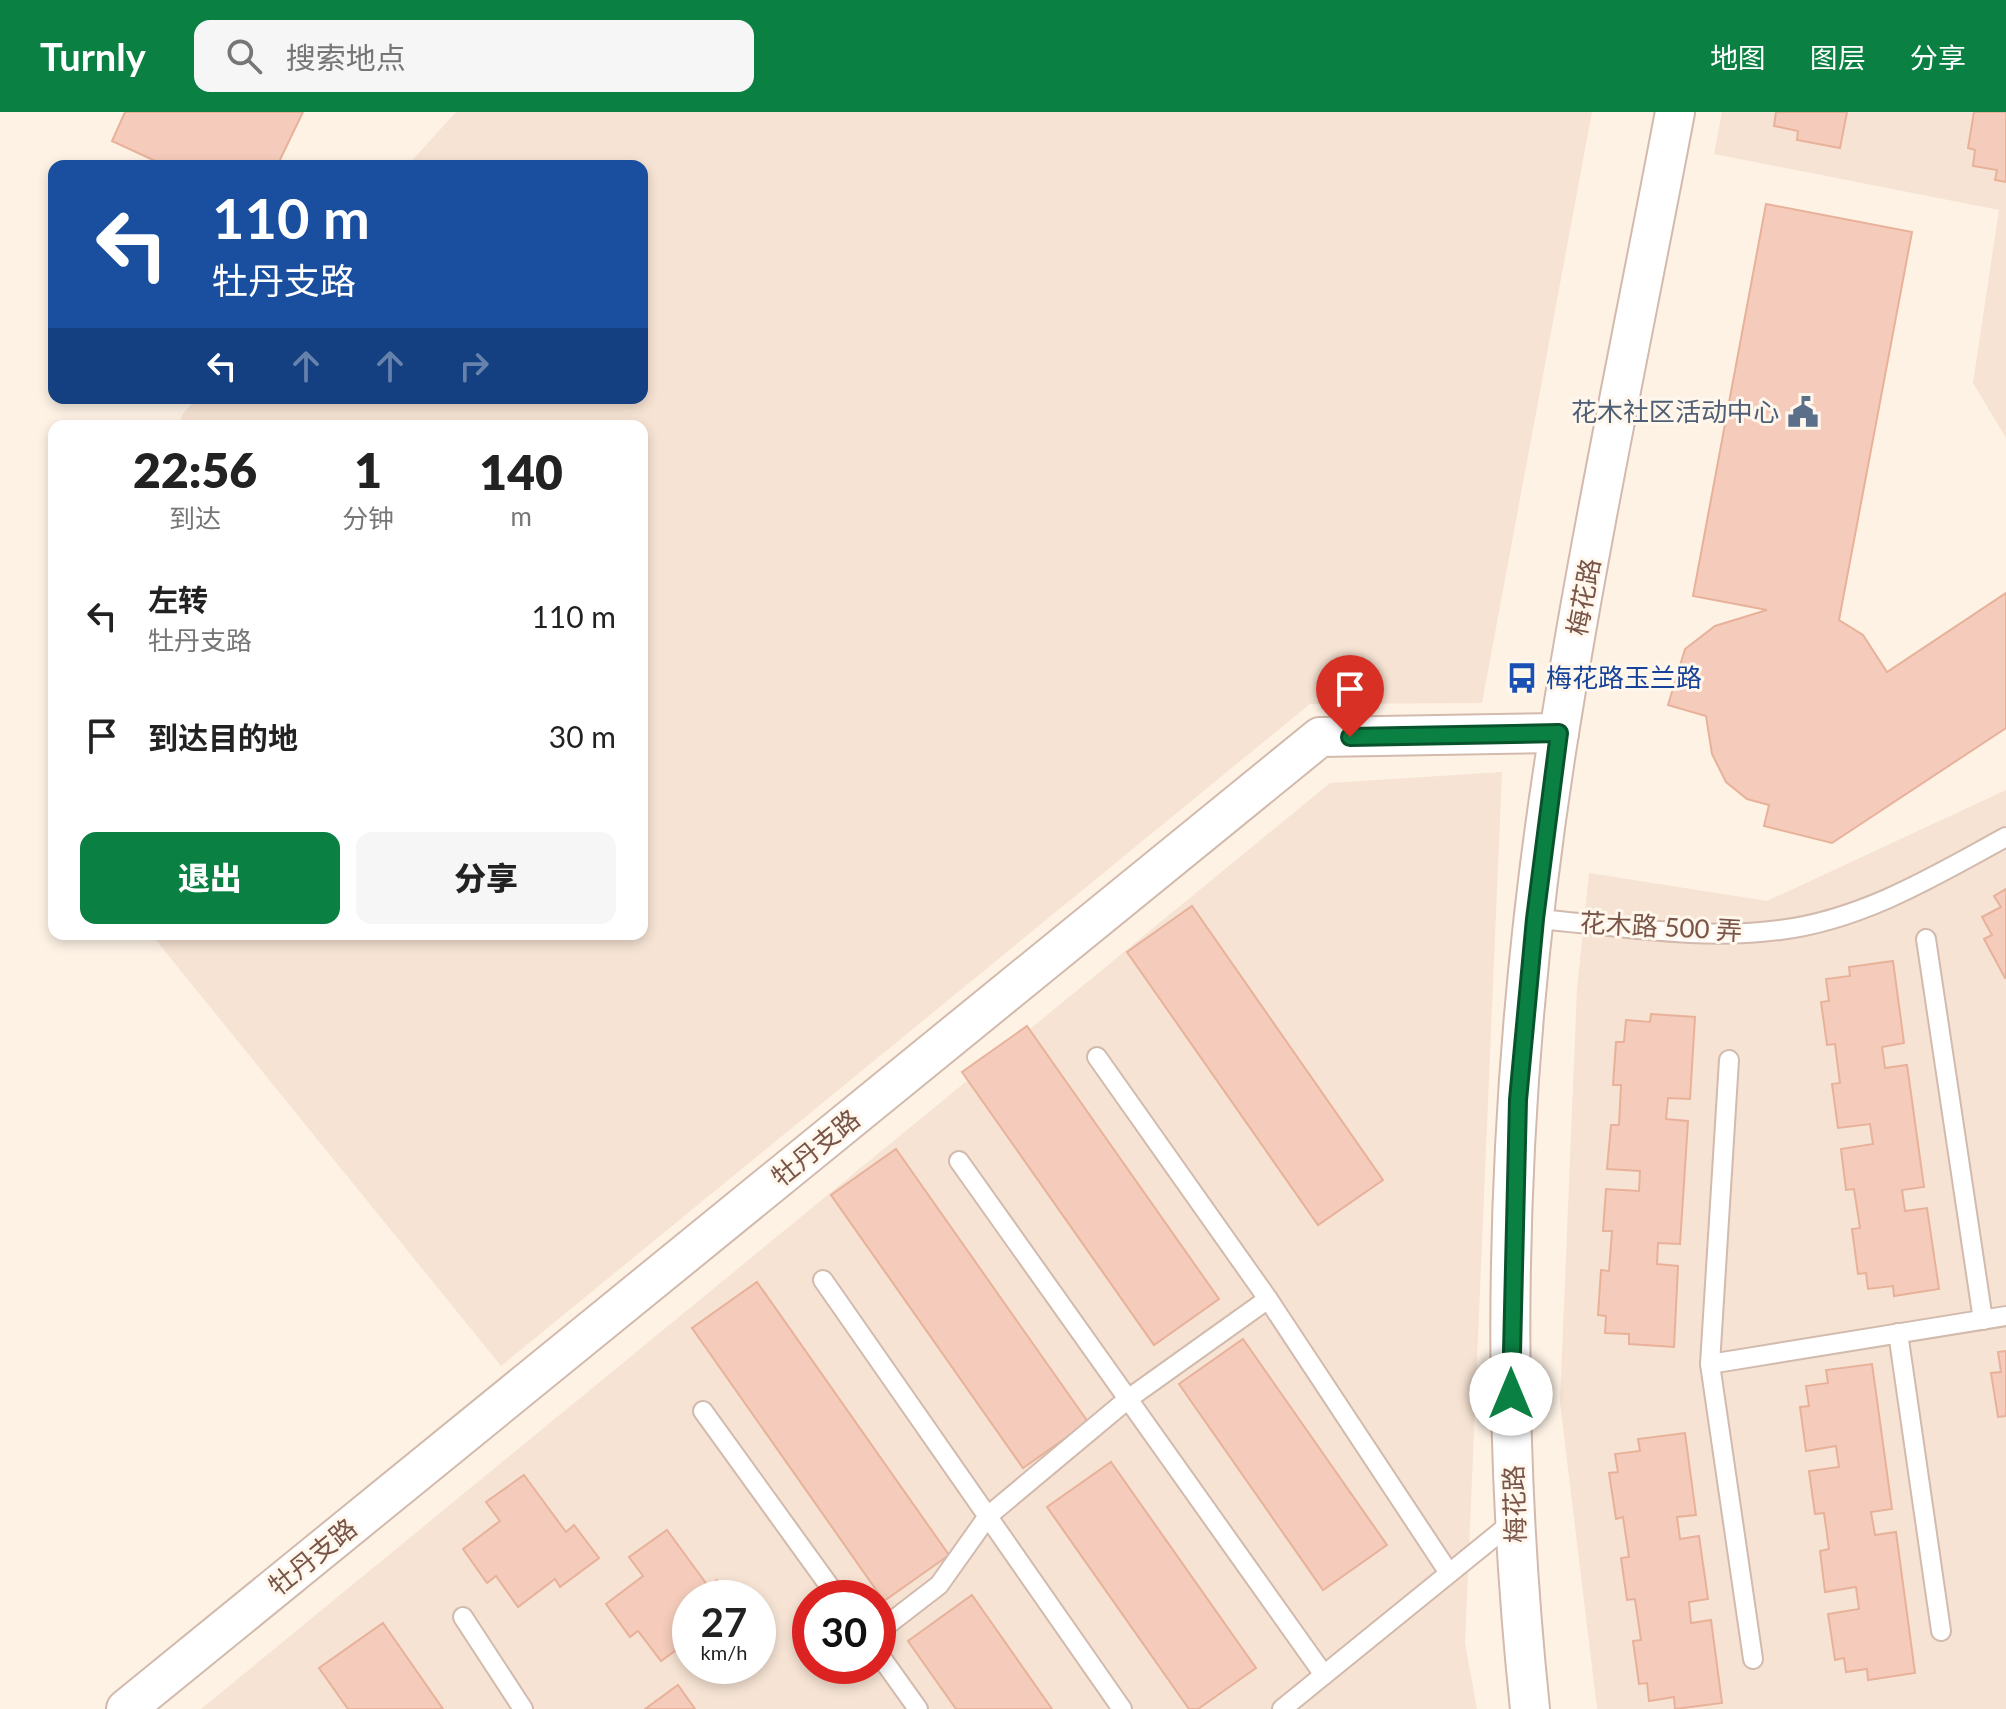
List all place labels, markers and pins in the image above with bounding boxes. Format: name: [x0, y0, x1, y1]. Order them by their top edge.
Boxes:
place label: 花木社区活动中心: [1571, 395, 1779, 427]
public building icon: 花木社区活动中心: [1786, 395, 1820, 429]
pin: [1316, 655, 1384, 737]
bus stop icon: 梅花路玉兰路: [1505, 661, 1539, 695]
place label: 梅花路玉兰路: [1546, 661, 1702, 693]

